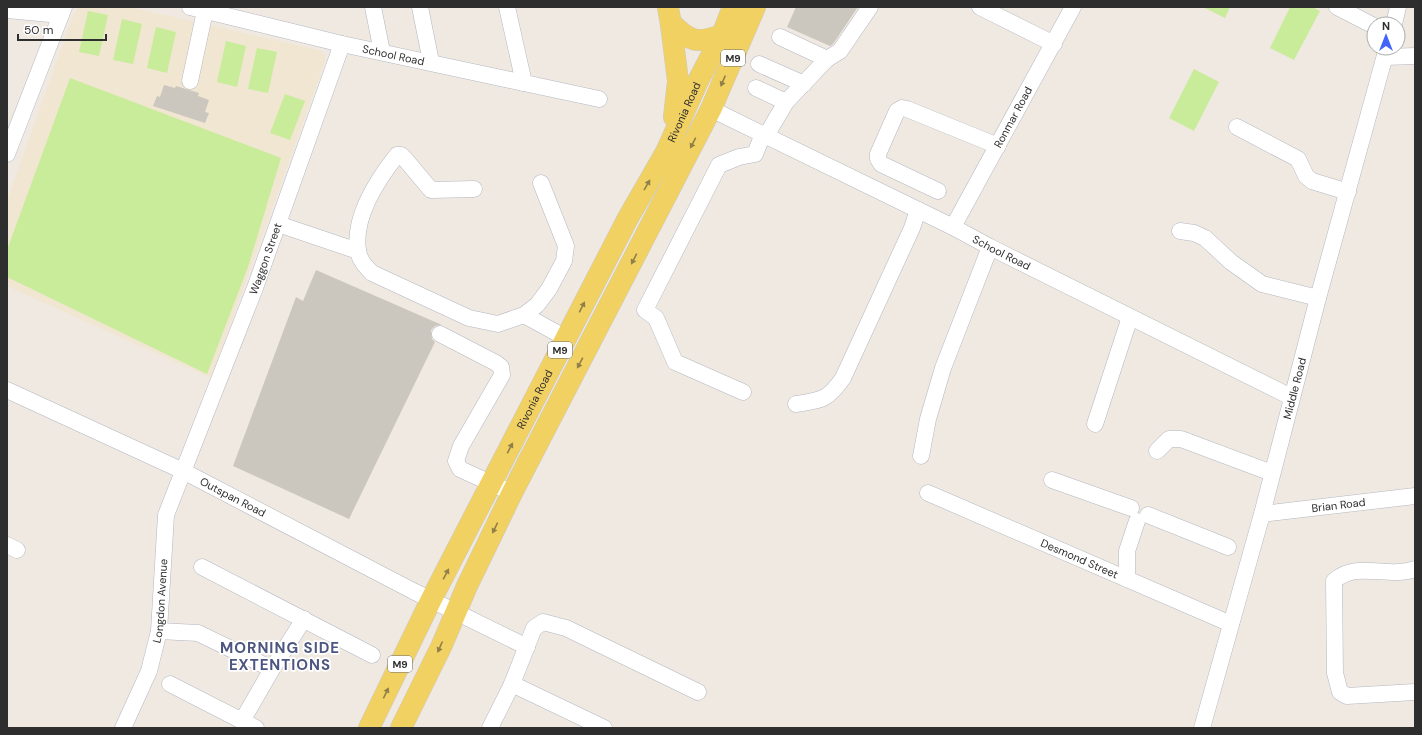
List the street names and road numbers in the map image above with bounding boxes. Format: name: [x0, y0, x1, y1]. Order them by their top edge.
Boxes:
street label: School Road: [361, 42, 426, 68]
road number: M9: [721, 50, 745, 66]
street label: Rivonia Road: [664, 80, 704, 144]
street label: Ronmar Road: [991, 84, 1035, 150]
street label: Waggon Street: [246, 221, 285, 297]
street label: School Road: [970, 232, 1033, 273]
road number: M9: [548, 342, 572, 358]
street label: Middle Road: [1280, 356, 1309, 421]
street label: Rivonia Road: [513, 367, 556, 431]
street label: Outspan Road: [198, 474, 268, 520]
street label: Brian Road: [1311, 495, 1366, 515]
street label: Desmond Street: [1039, 536, 1120, 581]
street label: Longdon Avenue: [149, 558, 170, 644]
road number: M9: [388, 656, 412, 672]

